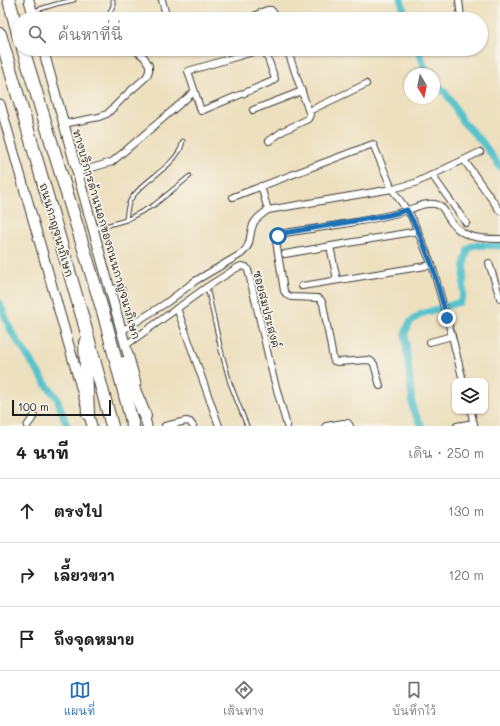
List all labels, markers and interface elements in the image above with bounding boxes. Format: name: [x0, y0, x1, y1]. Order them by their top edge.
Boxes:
search box: [12, 12, 488, 56]
icon: search: [26, 23, 48, 45]
text: ค้นหาที่นี่: [58, 24, 123, 44]
north arrow: [404, 68, 440, 104]
street label: ทางบริการด้านนอกของถนนกาญจนาภิเษก: [70, 127, 144, 341]
street label: ถนนกาญจนาภิเษก: [36, 181, 78, 279]
route start: [269, 227, 287, 245]
street label: ซอยสมประสงค์: [250, 269, 284, 349]
route end: [438, 309, 456, 327]
map controls: [452, 378, 488, 414]
button: layers: [452, 378, 488, 414]
scale bar: [12, 398, 111, 417]
text: 100 m: [18, 399, 49, 414]
text: 4 นาที: [16, 441, 69, 463]
text: เดิน · 250 m: [408, 444, 484, 461]
icon: ahead: [16, 500, 38, 522]
text: ตรงไป: [54, 501, 103, 521]
text: 130 m: [448, 502, 484, 519]
icon: right: [16, 564, 38, 586]
text: เลี้ยวขวา: [54, 565, 115, 585]
text: 120 m: [448, 566, 484, 583]
icon: arrive: [16, 628, 38, 650]
text: ถึงจุดหมาย: [54, 629, 134, 649]
tab: แผนที่: [64, 679, 95, 718]
tab: เส้นทาง: [223, 679, 264, 718]
tab: บันทึกไว้: [392, 679, 436, 718]

